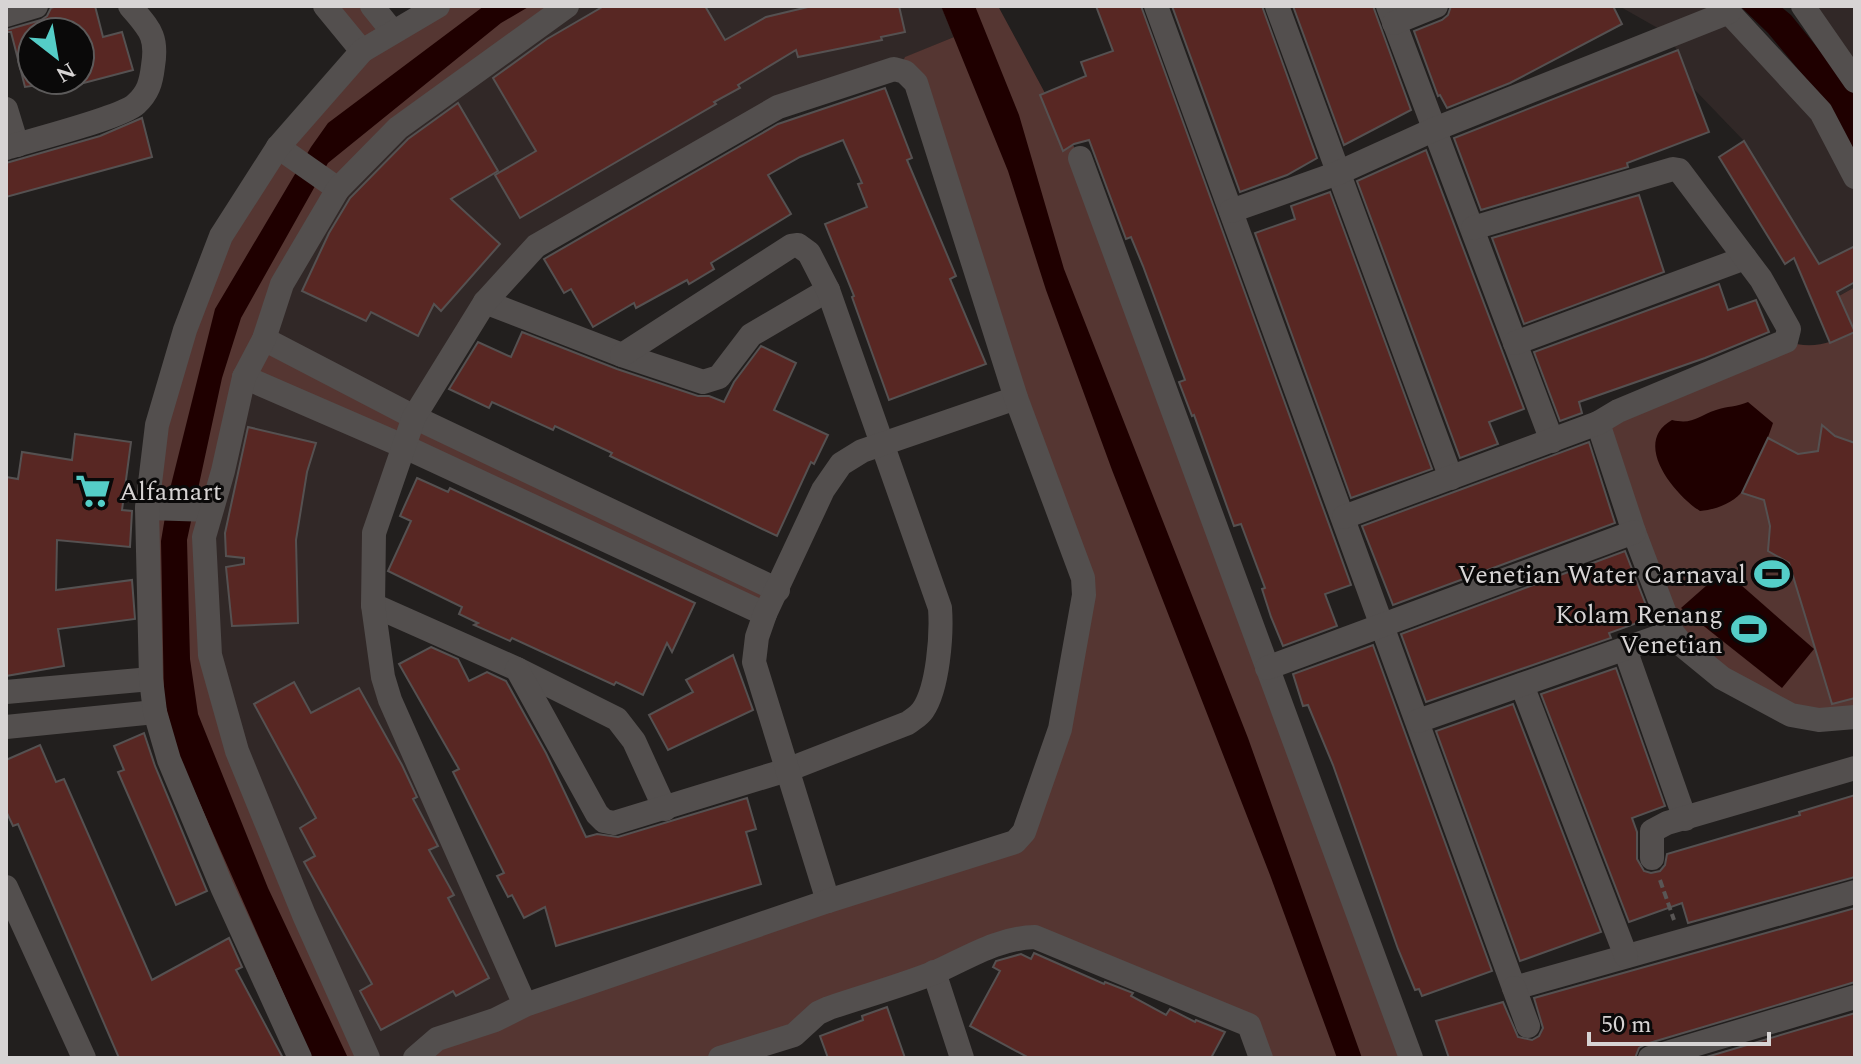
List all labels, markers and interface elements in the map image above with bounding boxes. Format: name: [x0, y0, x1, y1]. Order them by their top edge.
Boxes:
north arrow: [16, 16, 96, 96]
text: N: [49, 53, 82, 91]
supermarket icon: Alfamart: [74, 472, 112, 510]
place label: Alfamart: [119, 472, 222, 512]
place label: Venetian Water Carnaval: [1457, 555, 1746, 595]
sports icon: Venetian Water Carnaval: [1753, 555, 1791, 593]
place label: Kolam Renang Venetian: [1555, 595, 1723, 665]
sports icon: Kolam Renang Venetian: [1730, 610, 1768, 648]
scale bar: [1589, 996, 1769, 1046]
text: 50 m: [1601, 1007, 1652, 1043]

